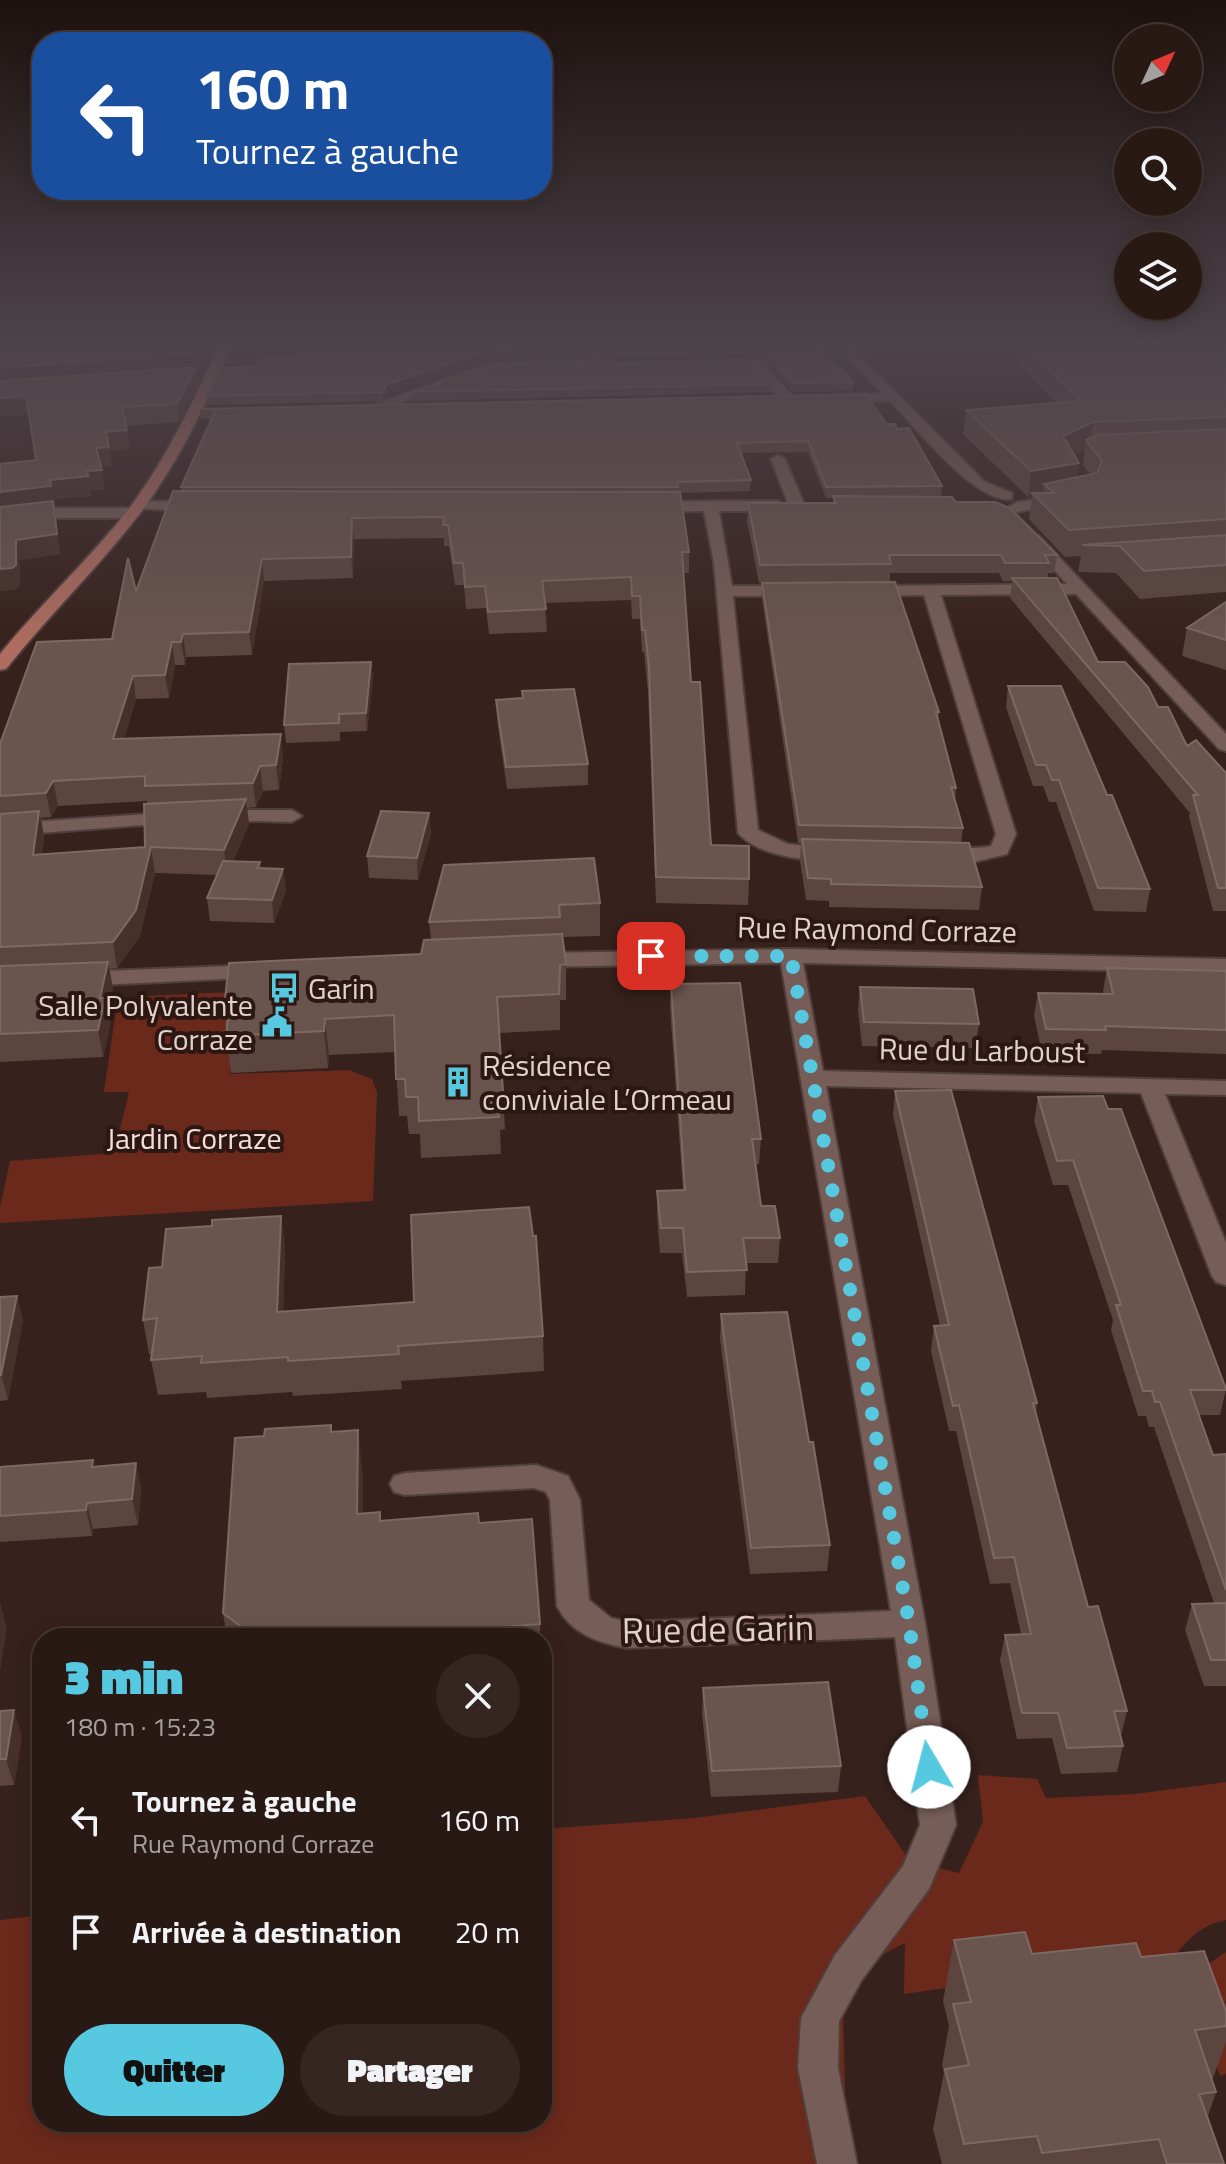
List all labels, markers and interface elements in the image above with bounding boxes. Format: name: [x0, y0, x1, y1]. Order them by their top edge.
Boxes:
north arrow: [1114, 24, 1202, 112]
map controls: [1114, 24, 1202, 320]
text: 160 m: [196, 46, 349, 131]
icon: left: [64, 64, 168, 168]
text: Tournez à gauche: [196, 123, 459, 178]
button: search: [1114, 128, 1202, 216]
button: layers: [1114, 232, 1202, 320]
street label: Rue Raymond Corraze: [737, 904, 1017, 954]
pin: [617, 922, 685, 990]
icon: arrive: [629, 934, 673, 978]
place label: Garin: [308, 965, 375, 1011]
bus stop icon: Garin: [267, 971, 301, 1005]
place label: Salle Polyvalente Corraze: [38, 982, 253, 1062]
public building icon: Salle Polyvalente Corraze: [260, 1005, 294, 1039]
street label: Rue du Larboust: [878, 1025, 1086, 1075]
place label: Résidence conviviale L’Ormeau: [482, 1042, 732, 1122]
building icon: Résidence conviviale L’Ormeau: [441, 1065, 475, 1099]
park label: Jardin Corraze: [106, 1115, 282, 1161]
street label: Rue de Garin: [621, 1599, 815, 1657]
text: 3 min: [64, 1640, 183, 1713]
button: close: [436, 1654, 520, 1738]
text: 180 m · 15:23: [64, 1707, 216, 1746]
position arrow: [887, 1725, 971, 1809]
text: Tournez à gauche: [132, 1778, 357, 1824]
text: 160 m: [438, 1797, 520, 1843]
icon: left: [64, 1798, 108, 1842]
text: Rue Raymond Corraze: [132, 1824, 374, 1863]
text: Arrivée à destination: [132, 1909, 402, 1955]
text: 20 m: [455, 1909, 520, 1955]
icon: arrive: [64, 1910, 108, 1954]
button: Quitter: [64, 2024, 284, 2116]
button: Partager: [300, 2024, 520, 2116]

